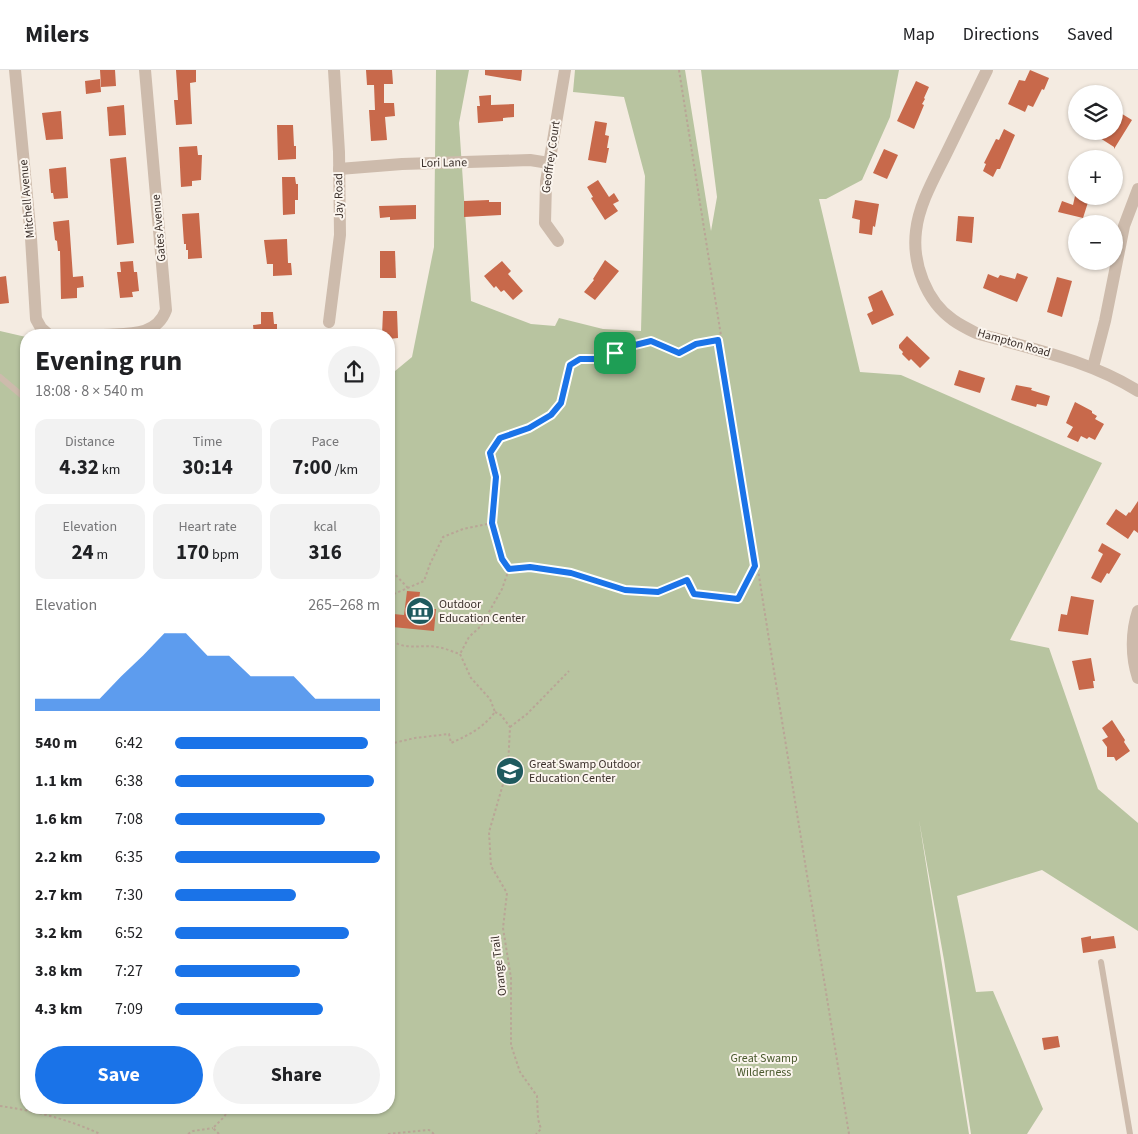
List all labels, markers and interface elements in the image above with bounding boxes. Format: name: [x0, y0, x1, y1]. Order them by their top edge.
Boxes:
text: Milers: [25, 17, 89, 52]
text: Map: [903, 22, 935, 47]
text: Directions: [963, 22, 1039, 47]
text: Saved: [1067, 22, 1113, 47]
map controls: [1068, 85, 1123, 270]
button: layers: [1068, 85, 1123, 140]
street label: Geoffrey Court: [538, 120, 564, 194]
button: +: [1068, 150, 1123, 205]
street label: Lori Lane: [421, 154, 467, 172]
street label: Mitchell Avenue: [15, 159, 39, 239]
street label: Jay Road: [330, 173, 348, 219]
street label: Gates Avenue: [148, 194, 170, 262]
button: −: [1068, 215, 1123, 270]
street label: Hampton Road: [975, 324, 1053, 362]
pin: [594, 332, 636, 374]
icon: arrive: [601, 339, 629, 367]
text: Evening run: [35, 341, 182, 381]
button: share: [328, 346, 380, 398]
text: 18:08 · 8 × 540 m: [35, 380, 144, 402]
text: Distance: [65, 432, 115, 452]
text: Time: [193, 432, 222, 452]
text: Pace: [311, 432, 339, 452]
text: 4.32: [59, 452, 99, 482]
text: 30:14: [182, 452, 233, 482]
text: 7:00: [292, 452, 332, 482]
text: km: [99, 460, 120, 480]
text: /km: [332, 460, 358, 480]
text: Elevation: [63, 517, 117, 537]
text: Heart rate: [178, 517, 237, 537]
text: kcal: [313, 517, 337, 537]
text: 24: [72, 537, 94, 567]
text: 170: [176, 537, 209, 567]
text: 316: [309, 537, 342, 567]
text: m: [94, 545, 108, 565]
text: bpm: [209, 545, 239, 565]
text: Elevation: [35, 594, 97, 616]
text: 265–268 m: [308, 594, 380, 616]
museum icon: Outdoor Education Center: [405, 596, 435, 626]
place label: Outdoor Education Center: [439, 596, 526, 627]
text: 540 m: [35, 732, 77, 754]
text: 6:42: [115, 732, 143, 754]
school or university icon: Great Swamp Outdoor Education Center: [495, 756, 525, 786]
place label: Great Swamp Outdoor Education Center: [529, 756, 642, 787]
text: 1.1 km: [35, 770, 82, 792]
text: 6:38: [115, 770, 143, 792]
text: 1.6 km: [35, 808, 82, 830]
text: 7:08: [115, 808, 143, 830]
text: 2.2 km: [35, 846, 82, 868]
text: 6:35: [115, 846, 143, 868]
text: 2.7 km: [35, 884, 82, 906]
text: 7:30: [115, 884, 143, 906]
text: 3.2 km: [35, 922, 82, 944]
text: 6:52: [115, 922, 143, 944]
street label: Orange Trail: [487, 935, 511, 997]
text: 3.8 km: [35, 960, 82, 982]
text: 7:27: [115, 960, 143, 982]
text: 4.3 km: [35, 998, 82, 1020]
text: 7:09: [115, 998, 143, 1020]
button: Save: [35, 1046, 203, 1104]
button: Share: [213, 1046, 380, 1104]
park label: Great Swamp Wilderness: [730, 1050, 798, 1081]

